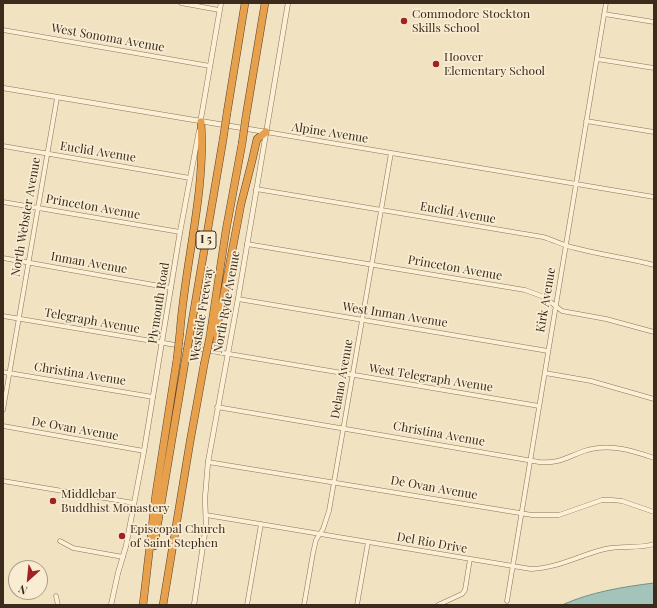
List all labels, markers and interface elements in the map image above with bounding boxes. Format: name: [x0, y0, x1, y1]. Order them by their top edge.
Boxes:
place label: Commodore Stockton Skills School: [412, 7, 530, 35]
marker: Commodore Stockton Skills School: [399, 16, 409, 26]
street label: West Sonoma Avenue: [50, 21, 166, 55]
place label: Hoover Elementary School: [444, 50, 545, 78]
marker: Hoover Elementary School: [431, 59, 441, 69]
street label: Alpine Avenue: [291, 120, 369, 146]
street label: Euclid Avenue: [59, 139, 137, 165]
street label: North Webster Avenue: [8, 156, 44, 278]
street label: Princeton Avenue: [45, 192, 141, 222]
street label: Euclid Avenue: [419, 199, 497, 227]
road number: I 5: [196, 231, 216, 249]
street label: Inman Avenue: [50, 249, 128, 277]
street label: North Ryde Avenue: [211, 250, 243, 354]
street label: Princeton Avenue: [407, 253, 503, 283]
street label: Plymouth Road: [145, 261, 173, 345]
street label: Westside Freeway: [187, 266, 217, 362]
street label: Kirk Avenue: [533, 266, 559, 334]
street label: West Inman Avenue: [341, 300, 449, 330]
street label: Telegraph Avenue: [43, 306, 141, 336]
street label: Delano Avenue: [328, 338, 356, 420]
street label: Christina Avenue: [33, 360, 127, 388]
street label: West Telegraph Avenue: [368, 361, 494, 395]
street label: De Ovan Avenue: [30, 414, 120, 444]
street label: Christina Avenue: [392, 419, 486, 449]
street label: De Ovan Avenue: [389, 473, 479, 503]
place label: Middlebar Buddhist Monastery: [61, 487, 170, 515]
marker: Middlebar Buddhist Monastery: [48, 496, 58, 506]
place label: Episcopal Church of Saint Stephen: [130, 522, 225, 550]
street label: Del Rio Drive: [396, 530, 468, 556]
marker: Episcopal Church of Saint Stephen: [117, 531, 127, 541]
north arrow: [8, 560, 48, 600]
text: N: [16, 582, 30, 599]

